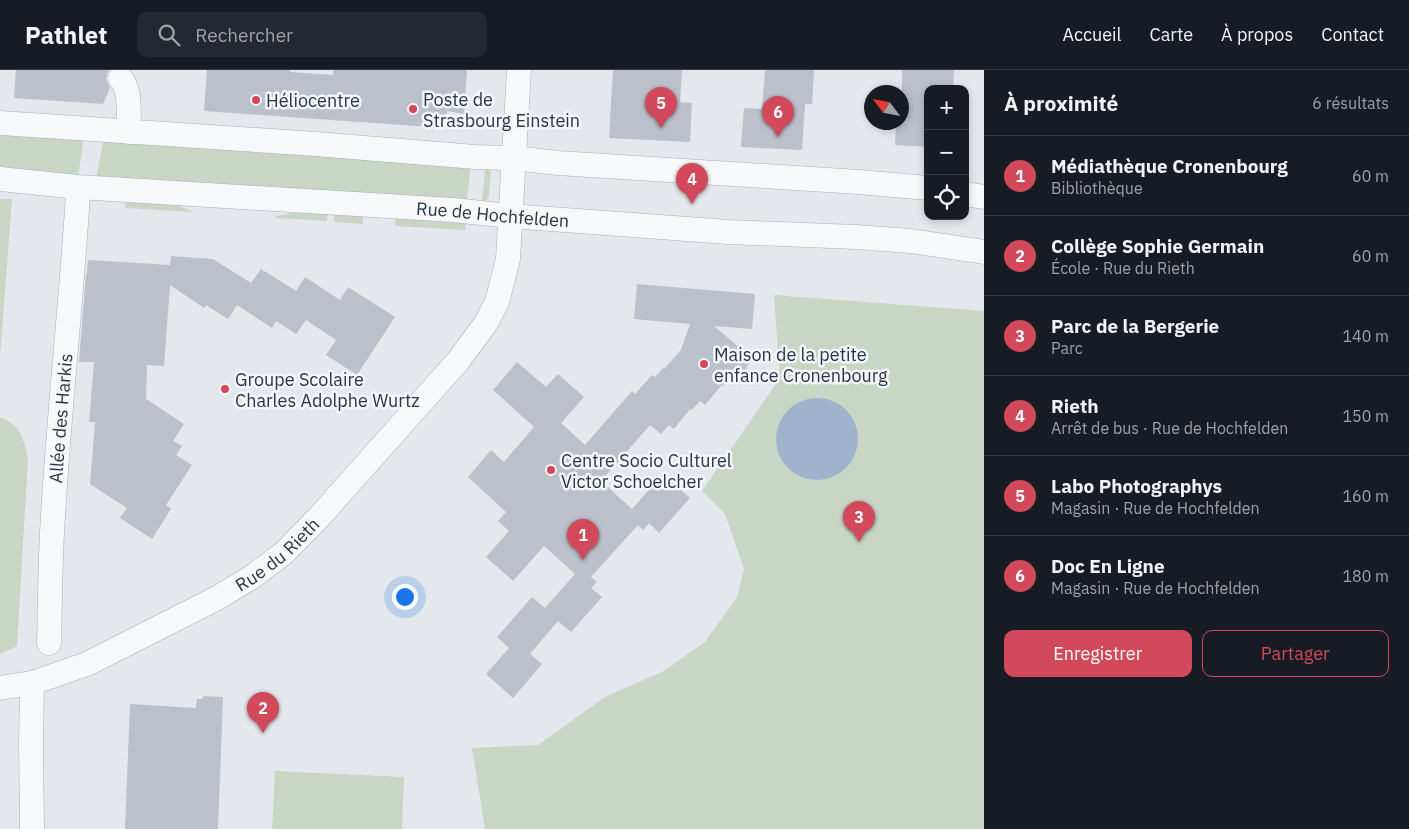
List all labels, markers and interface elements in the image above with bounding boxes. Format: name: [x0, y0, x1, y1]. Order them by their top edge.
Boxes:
search box: [137, 12, 487, 57]
text: Pathlet: [25, 19, 107, 51]
icon: search: [155, 21, 183, 49]
text: Rechercher: [195, 23, 293, 47]
text: Accueil: [1062, 23, 1121, 46]
text: Carte: [1149, 23, 1193, 46]
text: À propos: [1221, 23, 1293, 46]
text: Contact: [1321, 23, 1384, 46]
north arrow: [864, 85, 909, 130]
map controls: [924, 85, 969, 220]
button: +: [924, 85, 969, 130]
pin: 5: [645, 87, 677, 128]
place label: Poste de Strasbourg Einstein: [423, 88, 580, 132]
place label: Héliocentre: [266, 89, 360, 112]
text: À proximité: [1004, 89, 1118, 117]
text: 6 résultats: [1312, 93, 1389, 113]
marker: Héliocentre: [250, 94, 262, 106]
pin: 6: [762, 96, 794, 137]
marker: Poste de Strasbourg Einstein: [407, 103, 419, 115]
button: −: [924, 130, 969, 175]
text: Médiathèque Cronenbourg: [1051, 154, 1288, 178]
pin: 4: [676, 163, 708, 204]
text: 1: [1015, 166, 1025, 186]
text: 60 m: [1352, 166, 1389, 186]
button: locate: [924, 175, 969, 220]
text: Bibliothèque: [1051, 178, 1143, 198]
street label: Rue de Hochfelden: [415, 196, 570, 232]
text: Collège Sophie Germain: [1051, 234, 1264, 258]
text: 2: [1015, 246, 1025, 266]
text: 60 m: [1352, 246, 1389, 266]
text: École · Rue du Rieth: [1051, 258, 1195, 278]
text: Parc de la Bergerie: [1051, 314, 1219, 338]
text: 3: [1015, 326, 1025, 346]
text: 140 m: [1342, 326, 1389, 346]
text: Parc: [1051, 338, 1083, 358]
place label: Maison de la petite enfance Cronenbourg: [714, 343, 888, 387]
street label: Allée des Harkis: [44, 352, 77, 484]
marker: Maison de la petite enfance Cronenbourg: [698, 358, 710, 370]
place label: Groupe Scolaire Charles Adolphe Wurtz: [235, 368, 420, 412]
marker: Groupe Scolaire Charles Adolphe Wurtz: [219, 383, 231, 395]
text: Rieth: [1051, 394, 1099, 418]
text: 4: [1015, 406, 1025, 426]
text: 150 m: [1342, 406, 1389, 426]
text: Arrêt de bus · Rue de Hochfelden: [1051, 418, 1288, 438]
place label: Centre Socio Culturel Victor Schoelcher: [561, 449, 732, 493]
marker: Centre Socio Culturel Victor Schoelcher: [545, 464, 557, 476]
text: Labo Photographys: [1051, 474, 1222, 498]
text: 5: [1015, 486, 1025, 506]
text: 160 m: [1342, 486, 1389, 506]
text: Magasin · Rue de Hochfelden: [1051, 498, 1260, 518]
pin: 3: [843, 501, 875, 542]
street label: Rue du Rieth: [231, 512, 324, 596]
pin: 1: [567, 519, 599, 560]
text: Doc En Ligne: [1051, 554, 1165, 578]
text: 6: [1015, 566, 1025, 586]
text: 180 m: [1342, 566, 1389, 586]
text: Magasin · Rue de Hochfelden: [1051, 578, 1260, 598]
your location: [392, 584, 418, 610]
button: Enregistrer: [1004, 630, 1192, 677]
button: Partager: [1202, 630, 1389, 677]
pin: 2: [247, 692, 279, 733]

